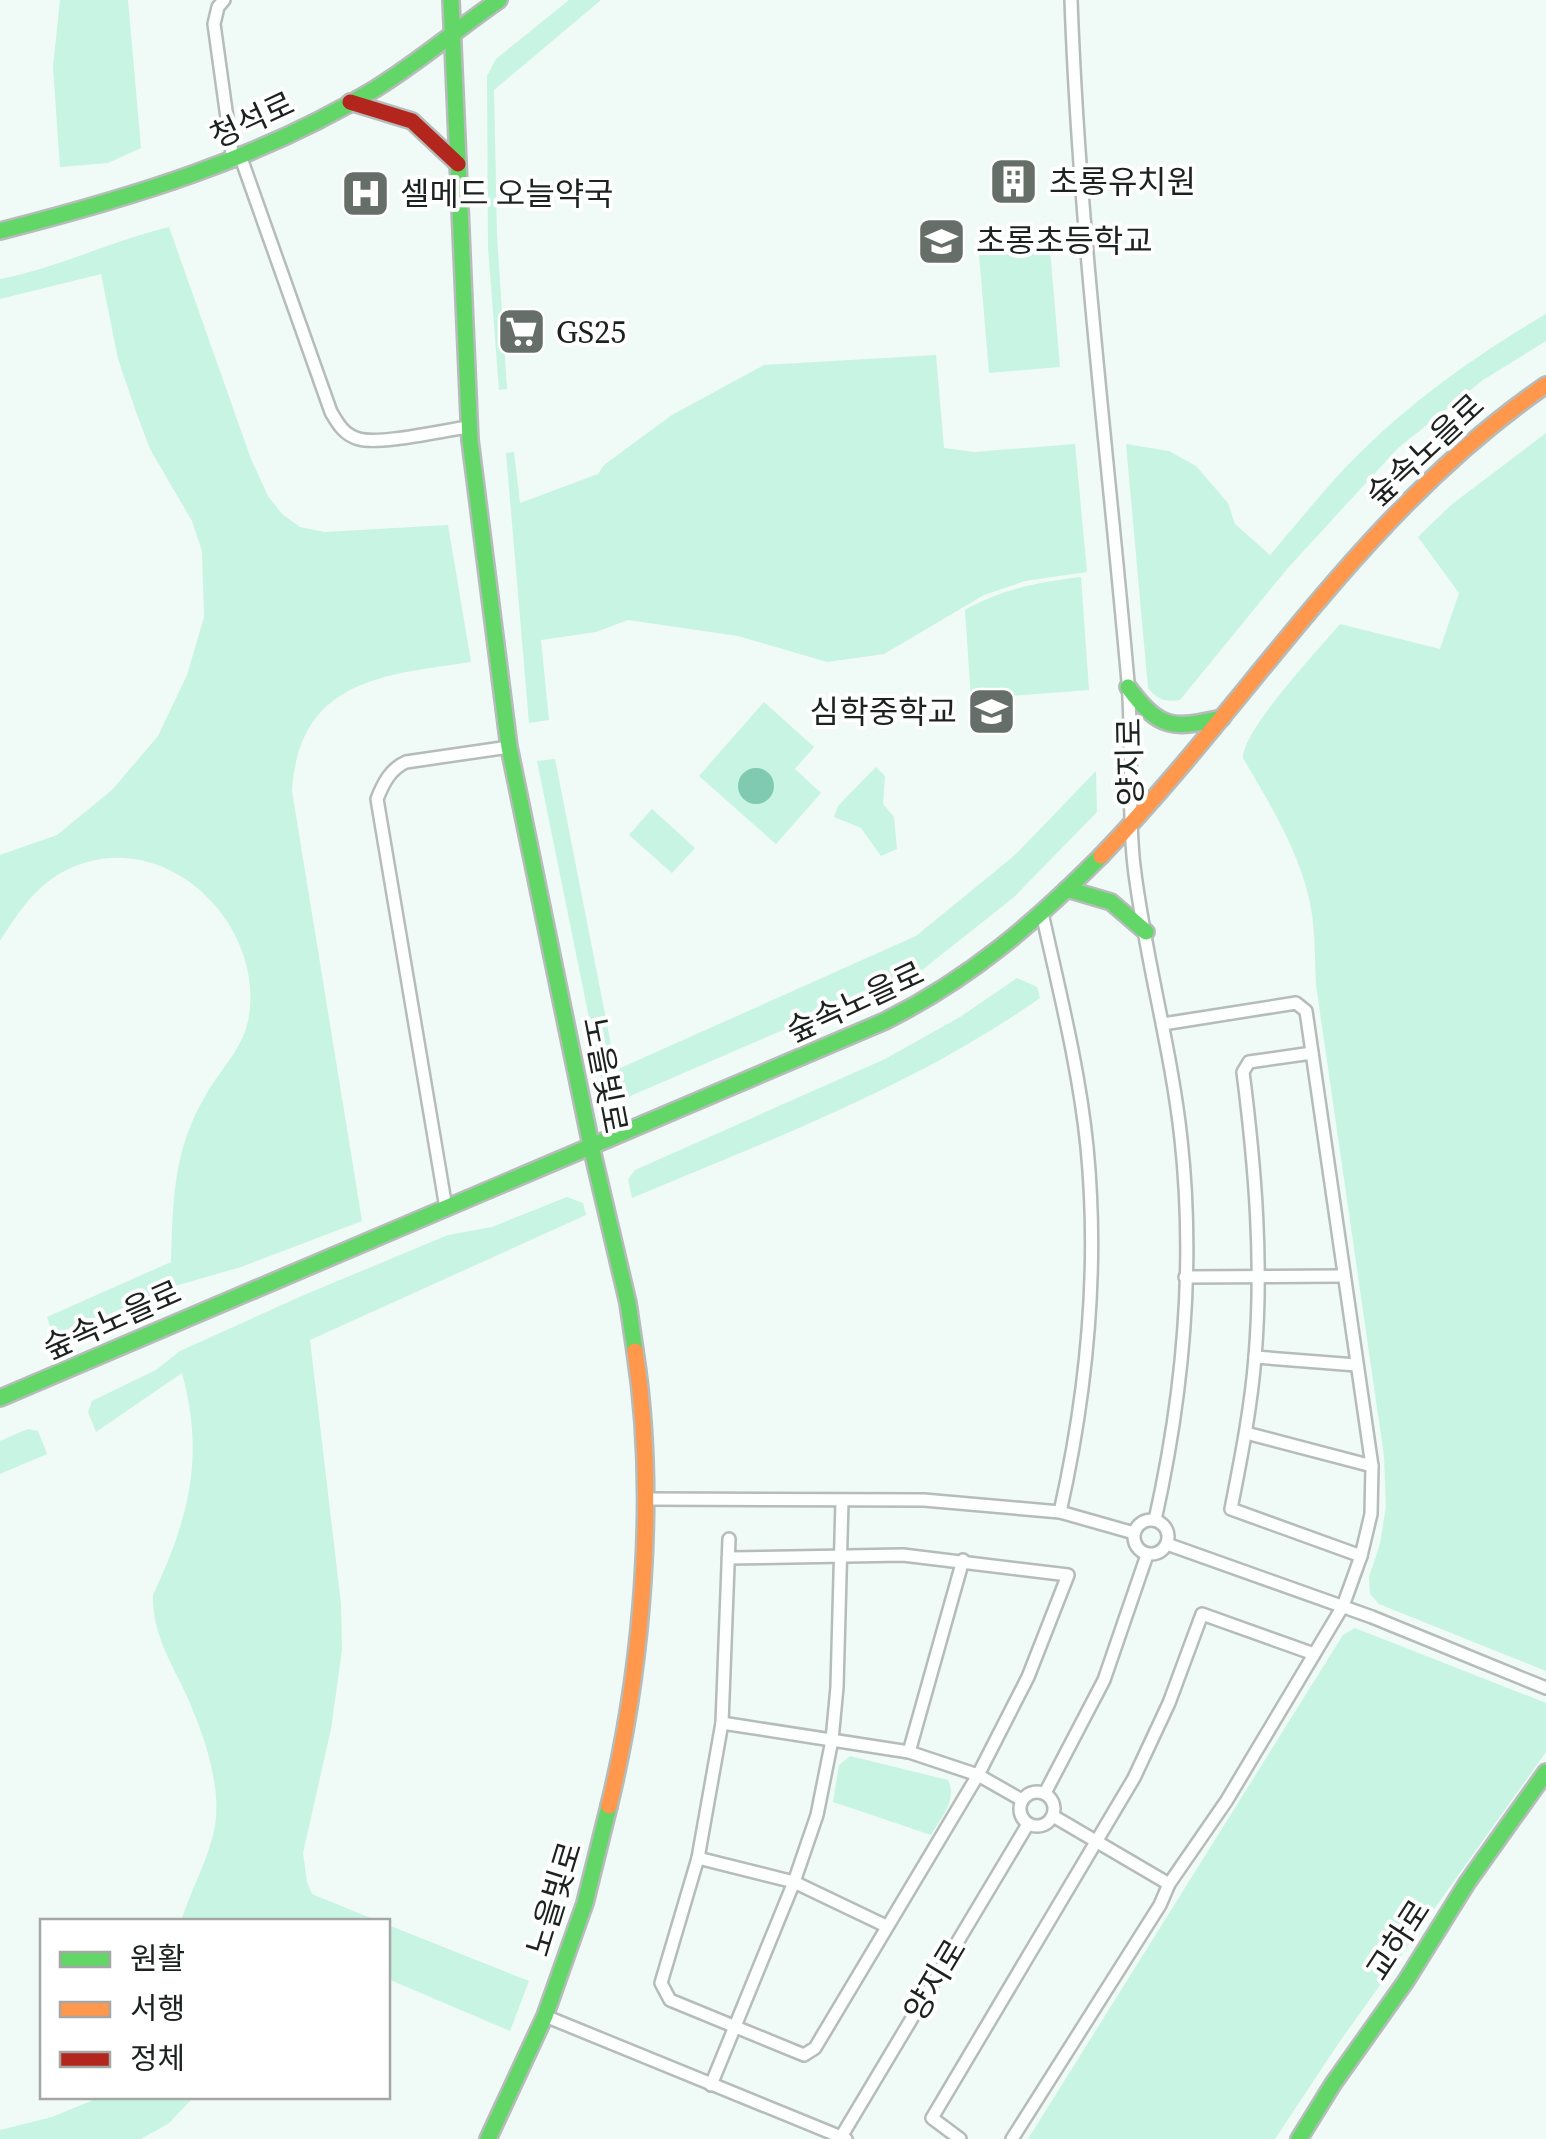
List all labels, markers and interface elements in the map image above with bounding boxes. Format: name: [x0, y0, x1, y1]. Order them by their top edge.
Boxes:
street label: 청석로: [203, 81, 301, 159]
building icon: 초롱유치원: [988, 156, 1040, 208]
place label: 초롱유치원: [1049, 160, 1196, 204]
hospital icon: 셀메드 오늘약국: [339, 168, 391, 220]
place label: 셀메드 오늘약국: [400, 172, 614, 216]
school or university icon: 초롱초등학교: [915, 215, 967, 267]
place label: 초롱초등학교: [976, 219, 1153, 263]
supermarket icon: GS25: [495, 306, 547, 358]
place label: GS25: [556, 310, 626, 354]
street label: 숲속노을로: [1356, 384, 1494, 516]
school or university icon: 심학중학교: [966, 686, 1018, 738]
place label: 심학중학교: [810, 690, 957, 734]
street label: 양지로: [1107, 717, 1153, 807]
street label: 숲속노을로: [779, 951, 931, 1053]
street label: 노을빛로: [572, 1013, 638, 1137]
street label: 숲속노을로: [36, 1270, 188, 1370]
street label: 노을빛로: [516, 1836, 592, 1962]
street label: 교하로: [1355, 1891, 1441, 1989]
legend: [40, 1919, 390, 2099]
street label: 양지로: [893, 1931, 977, 2029]
text: 원활: [130, 1938, 185, 1979]
text: 서행: [130, 1988, 185, 2029]
text: 정체: [130, 2038, 185, 2079]

